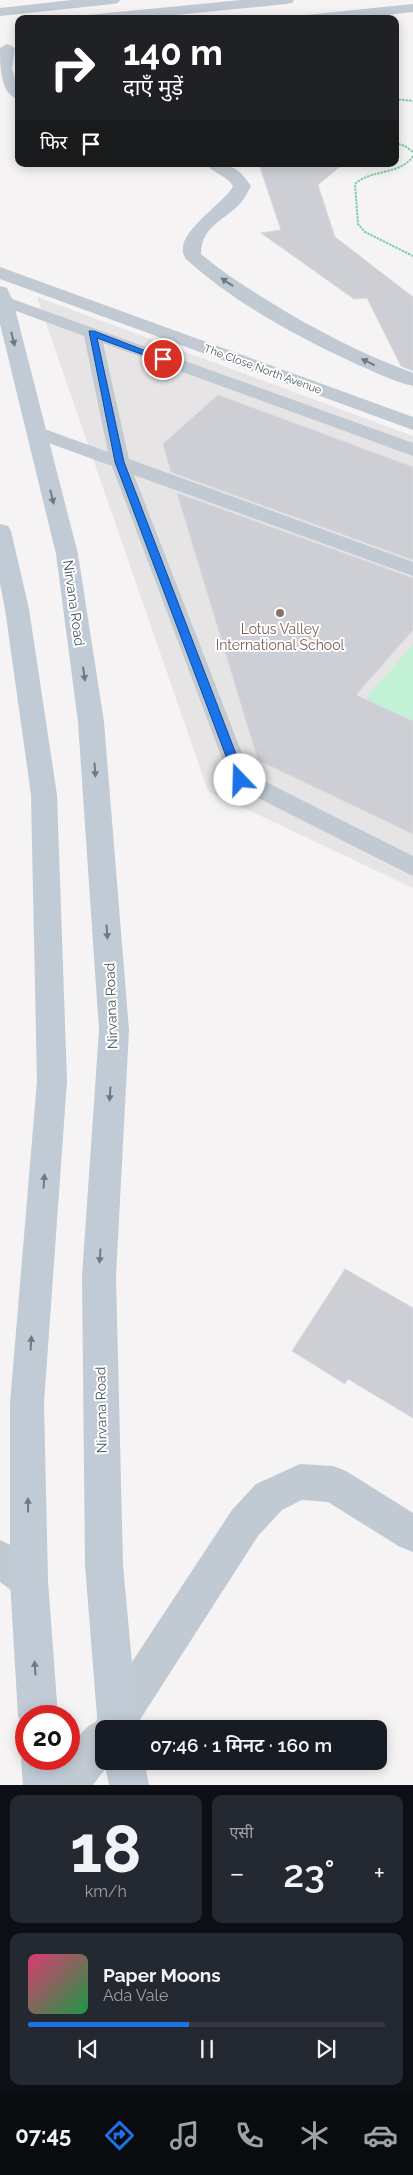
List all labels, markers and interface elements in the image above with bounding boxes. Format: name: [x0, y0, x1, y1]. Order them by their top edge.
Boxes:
text: 140 m: [123, 32, 223, 73]
icon: right: [40, 35, 105, 100]
text: दाएँ मुड़ें: [123, 74, 183, 100]
icon: arrive: [77, 130, 105, 158]
text: फिर: [40, 131, 67, 153]
one-way arrow: [220, 277, 233, 287]
one-way arrow: [9, 331, 17, 346]
pin: [142, 338, 184, 380]
street label: The Close North Avenue: [202, 342, 324, 397]
icon: arrive: [149, 345, 177, 373]
one-way arrow: [361, 358, 375, 366]
one-way arrow: [48, 489, 56, 504]
street label: Nirvana Road: [60, 559, 88, 647]
marker: Lotus Valley International School: [274, 607, 286, 619]
place label: Lotus Valley International School: [216, 621, 345, 653]
one-way arrow: [80, 666, 88, 682]
position arrow: [213, 753, 265, 805]
one-way arrow: [91, 762, 99, 778]
one-way arrow: [103, 924, 111, 940]
street label: Nirvana Road: [101, 962, 121, 1050]
one-way arrow: [106, 1087, 114, 1103]
one-way arrow: [40, 1173, 48, 1189]
one-way arrow: [96, 1249, 104, 1265]
one-way arrow: [28, 1335, 36, 1351]
street label: Nirvana Road: [92, 1367, 110, 1453]
one-way arrow: [24, 1497, 32, 1513]
one-way arrow: [31, 1659, 39, 1675]
speed limit sign: 20: [15, 1705, 80, 1770]
text: 07:46 · 1 मिनट · 160 m: [150, 1734, 332, 1756]
text: 18: [70, 1811, 141, 1887]
text: एसी: [230, 1823, 253, 1842]
text: 23°: [283, 1851, 335, 1896]
text: −: [230, 1857, 245, 1890]
text: +: [373, 1857, 385, 1890]
text: km/h: [85, 1882, 127, 1901]
text: Paper Moons: [103, 1964, 221, 1986]
text: Ada Vale: [103, 1986, 168, 2005]
icon: previous: [74, 2035, 102, 2063]
icon: pause: [193, 2035, 221, 2063]
icon: next: [312, 2035, 340, 2063]
icon: directions: [102, 2118, 137, 2153]
icon: music: [167, 2118, 202, 2153]
icon: phone: [232, 2118, 267, 2153]
icon: climate: [297, 2118, 332, 2153]
icon: car: [363, 2118, 398, 2153]
text: 07:45: [15, 2122, 71, 2148]

